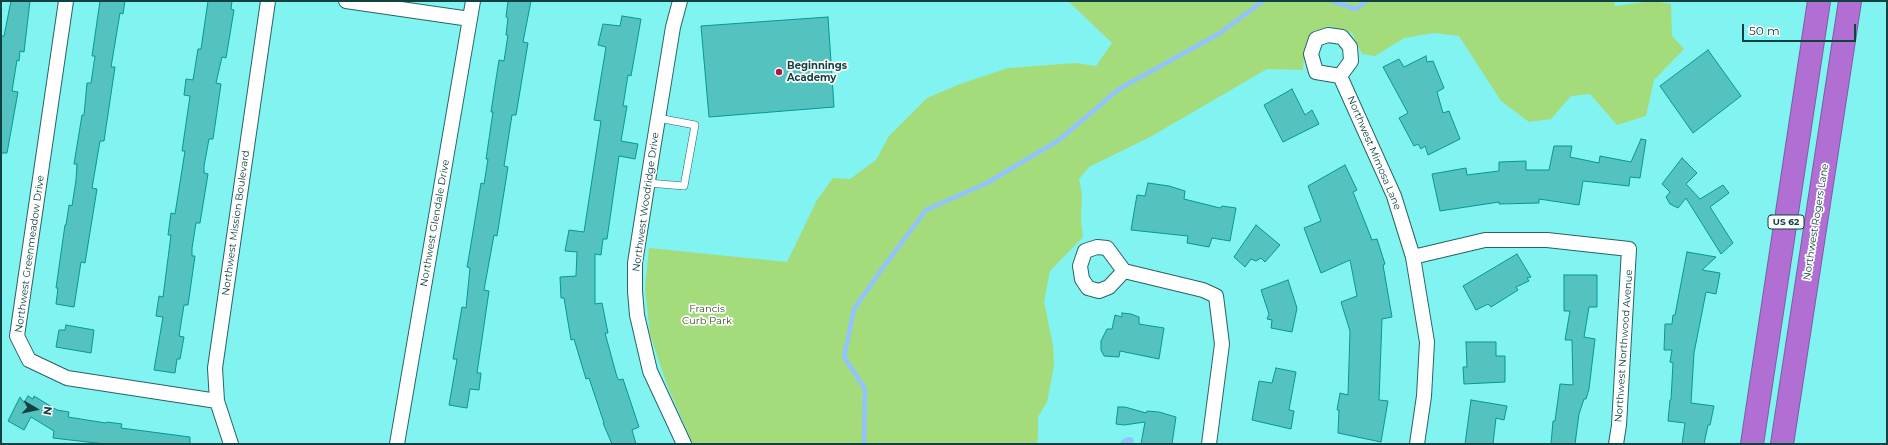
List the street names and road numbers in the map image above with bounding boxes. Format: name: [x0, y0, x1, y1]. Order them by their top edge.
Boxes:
street label: Northwest Mimosa Lane: [1345, 94, 1403, 212]
street label: Northwest Woodridge Drive: [630, 132, 662, 272]
street label: Northwest Mission Boulevard: [220, 149, 252, 297]
street label: Northwest Glendale Drive: [418, 158, 452, 288]
street label: Northwest Rogers Lane: [1801, 163, 1831, 281]
street label: Northwest Greenmeadow Drive: [13, 175, 47, 333]
road number: US 62: [1768, 215, 1804, 229]
street label: Northwest Northwood Avenue: [1613, 269, 1635, 423]

